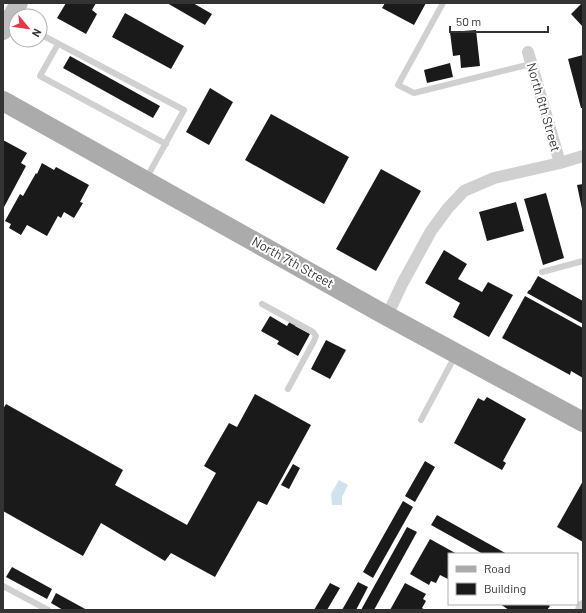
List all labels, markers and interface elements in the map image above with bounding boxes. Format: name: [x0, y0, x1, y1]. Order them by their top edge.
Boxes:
north arrow: [8, 8, 48, 48]
scale bar: [450, 8, 548, 34]
text: 50 m: [456, 14, 481, 28]
text: N: [30, 27, 45, 39]
street label: North 6th Street: [524, 61, 564, 153]
street label: North 7th Street: [249, 233, 337, 291]
legend: [448, 553, 578, 605]
text: Road: [484, 561, 511, 575]
text: Building: [484, 581, 526, 595]

